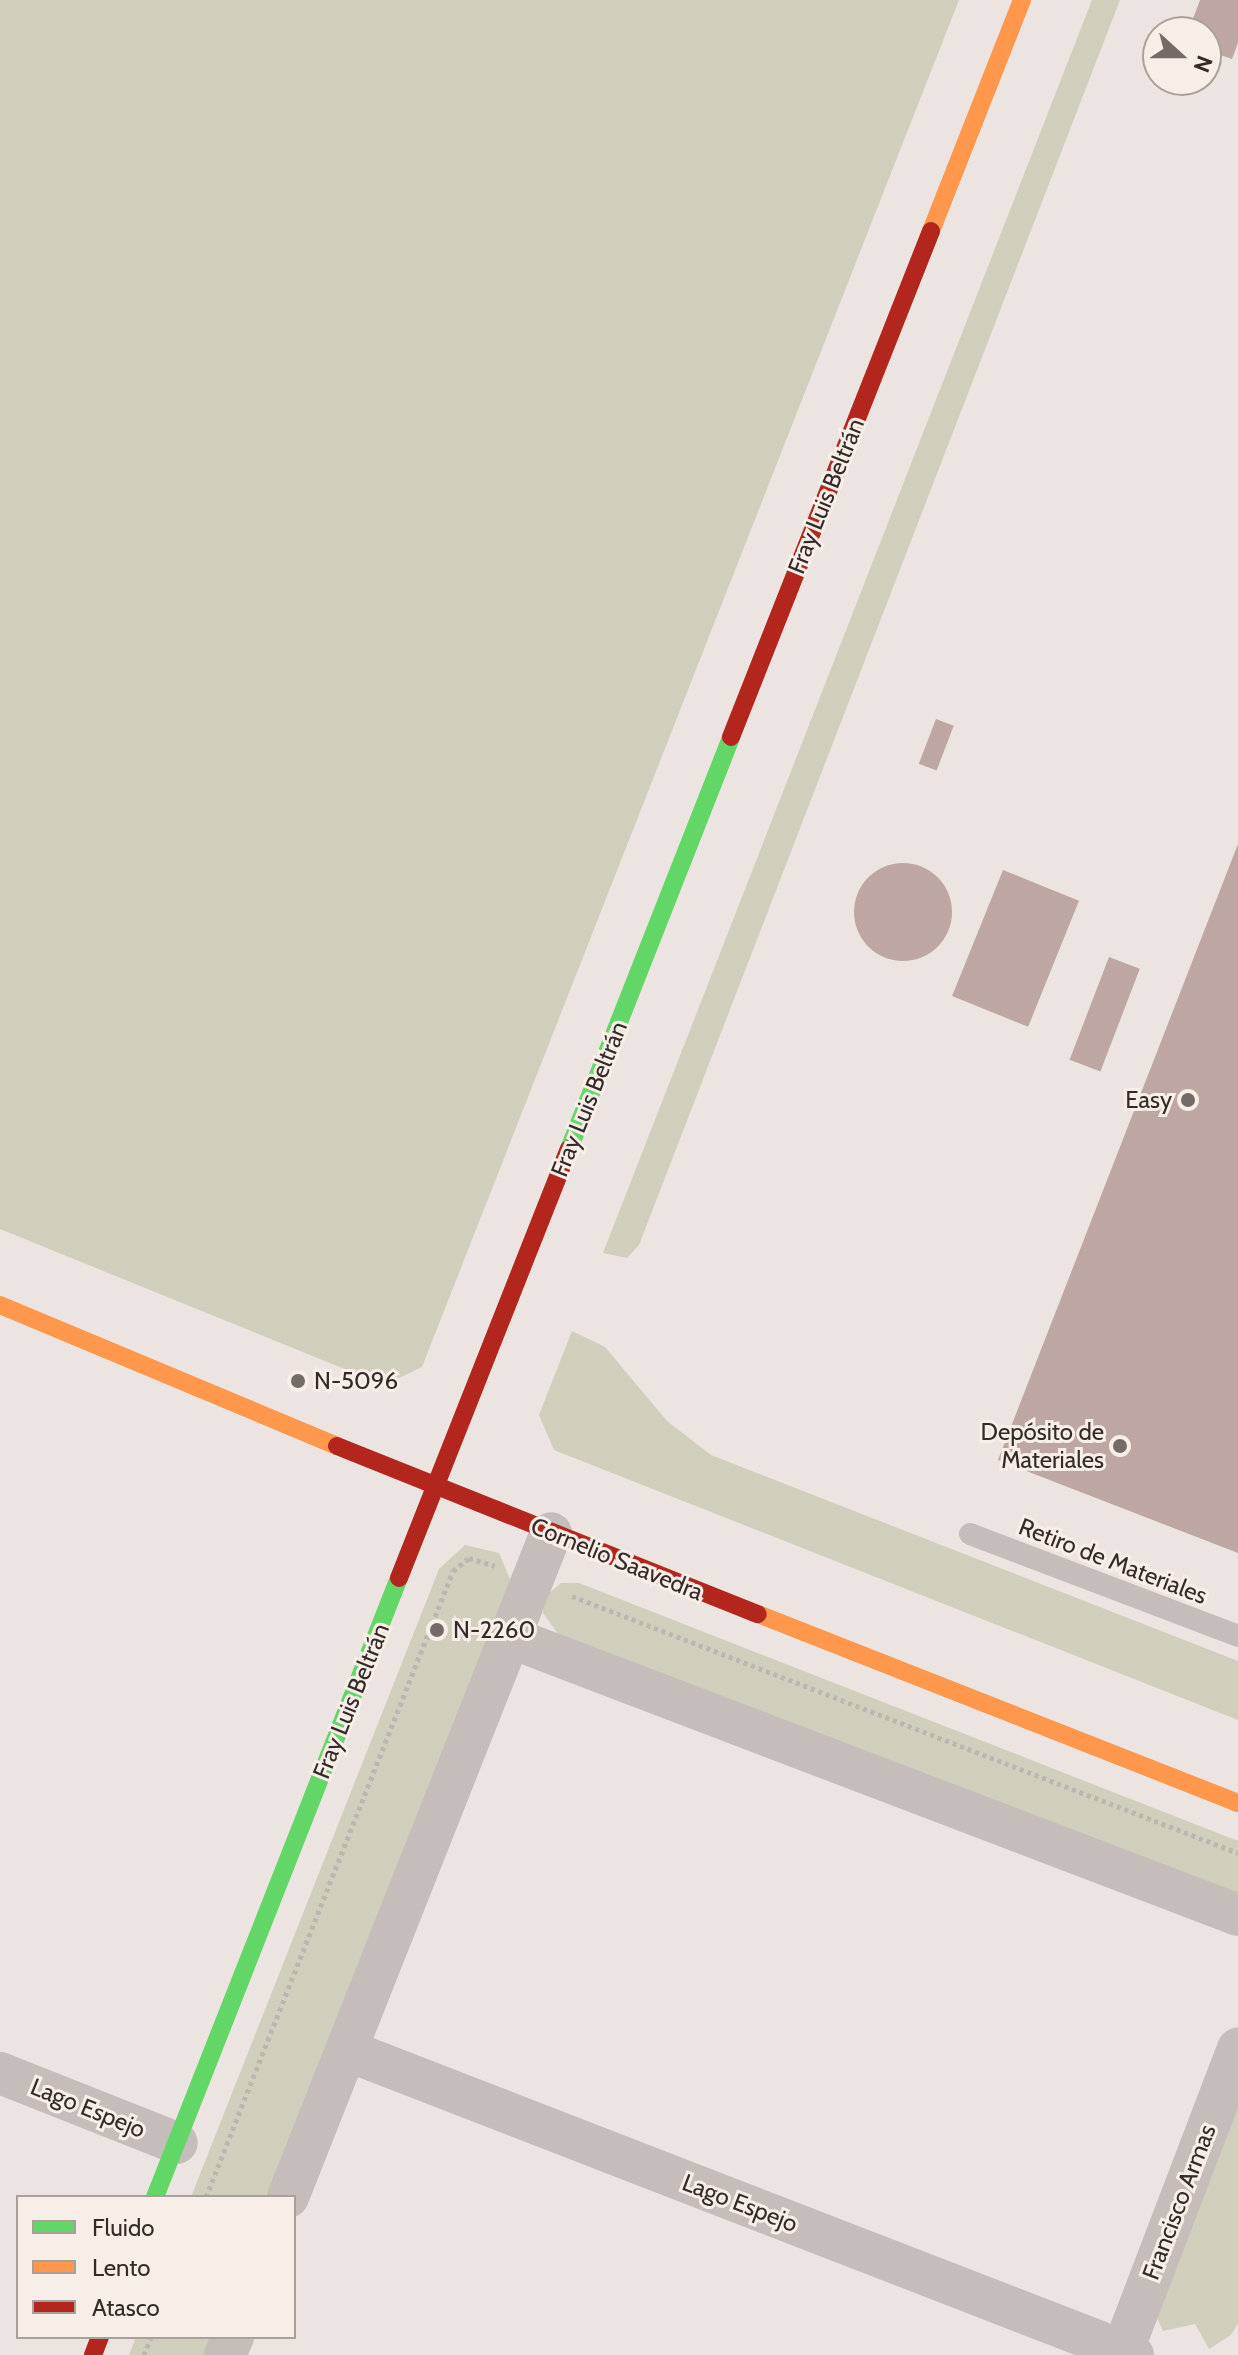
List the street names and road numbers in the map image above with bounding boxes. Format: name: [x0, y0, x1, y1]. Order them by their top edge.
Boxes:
street label: Fray Luis Beltrán: [782, 414, 870, 578]
street label: Fray Luis Beltrán: [545, 1017, 633, 1181]
street label: Cornelio Saavedra: [527, 1511, 707, 1607]
street label: Retiro de Materiales: [1015, 1512, 1211, 1610]
street label: Fray Luis Beltrán: [307, 1619, 395, 1783]
street label: Lago Espejo: [26, 2072, 150, 2144]
street label: Francisco Armas: [1136, 2120, 1222, 2284]
street label: Lago Espejo: [678, 2168, 802, 2238]

